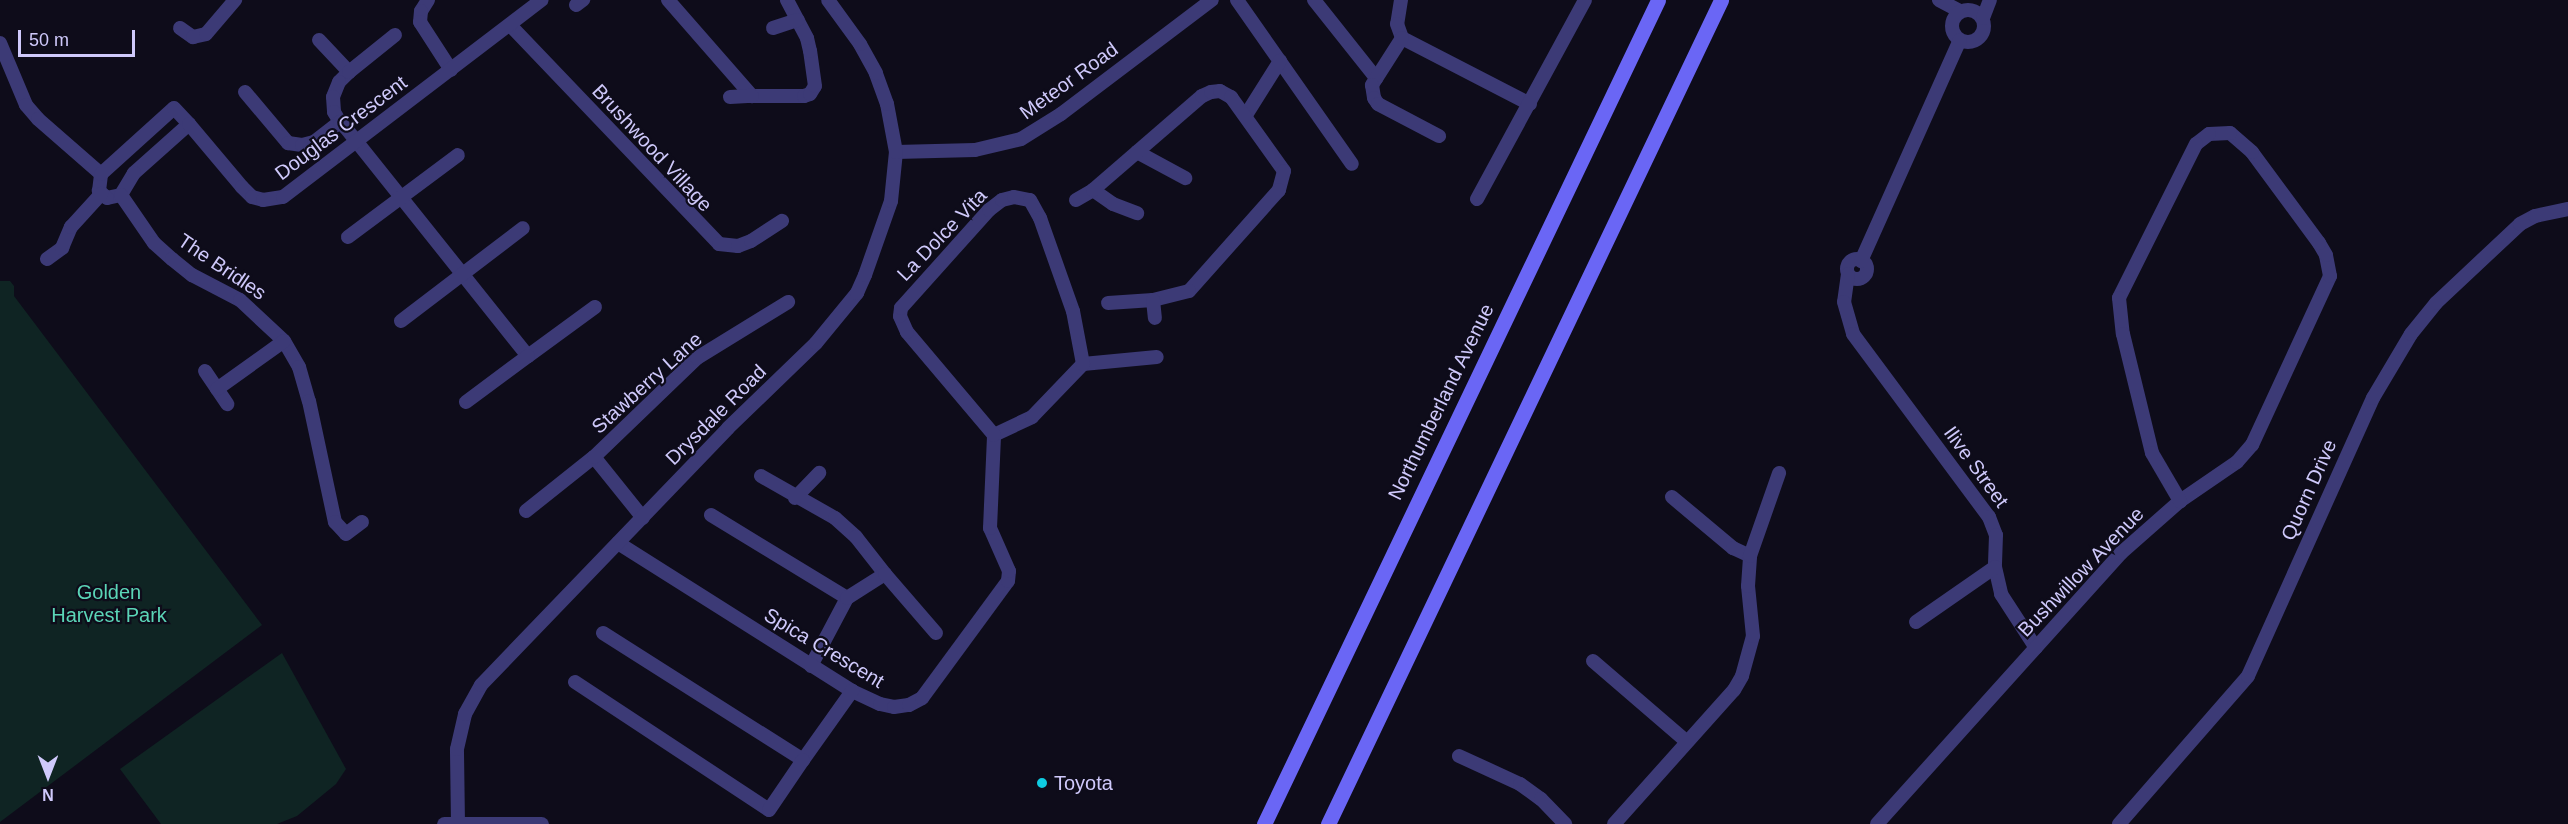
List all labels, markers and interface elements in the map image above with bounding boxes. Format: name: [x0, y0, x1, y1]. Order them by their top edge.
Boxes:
scale bar: [21, 18, 138, 56]
text: 50 m: [29, 30, 69, 50]
street label: Meteor Road: [1015, 37, 1123, 125]
street label: Douglas Crescent: [270, 71, 412, 185]
street label: Brushwood Village: [587, 79, 717, 217]
street label: La Dolce Vita: [892, 184, 992, 286]
street label: The Bridles: [173, 229, 271, 305]
street label: Northumberland Avenue: [1383, 299, 1499, 505]
street label: Stawberry Lane: [587, 327, 707, 439]
street label: Drysdale Road: [661, 360, 771, 470]
street label: Ilive Street: [1939, 422, 2013, 512]
street label: Quorn Drive: [2276, 436, 2342, 544]
street label: Bushwillow Avenue: [2013, 502, 2149, 642]
park label: Golden Harvest Park: [51, 580, 167, 627]
street label: Spica Crescent: [760, 603, 888, 693]
north arrow: [18, 746, 78, 806]
place label: Toyota: [1054, 771, 1113, 795]
marker: Toyota: [1035, 776, 1049, 790]
text: N: [42, 786, 54, 803]

